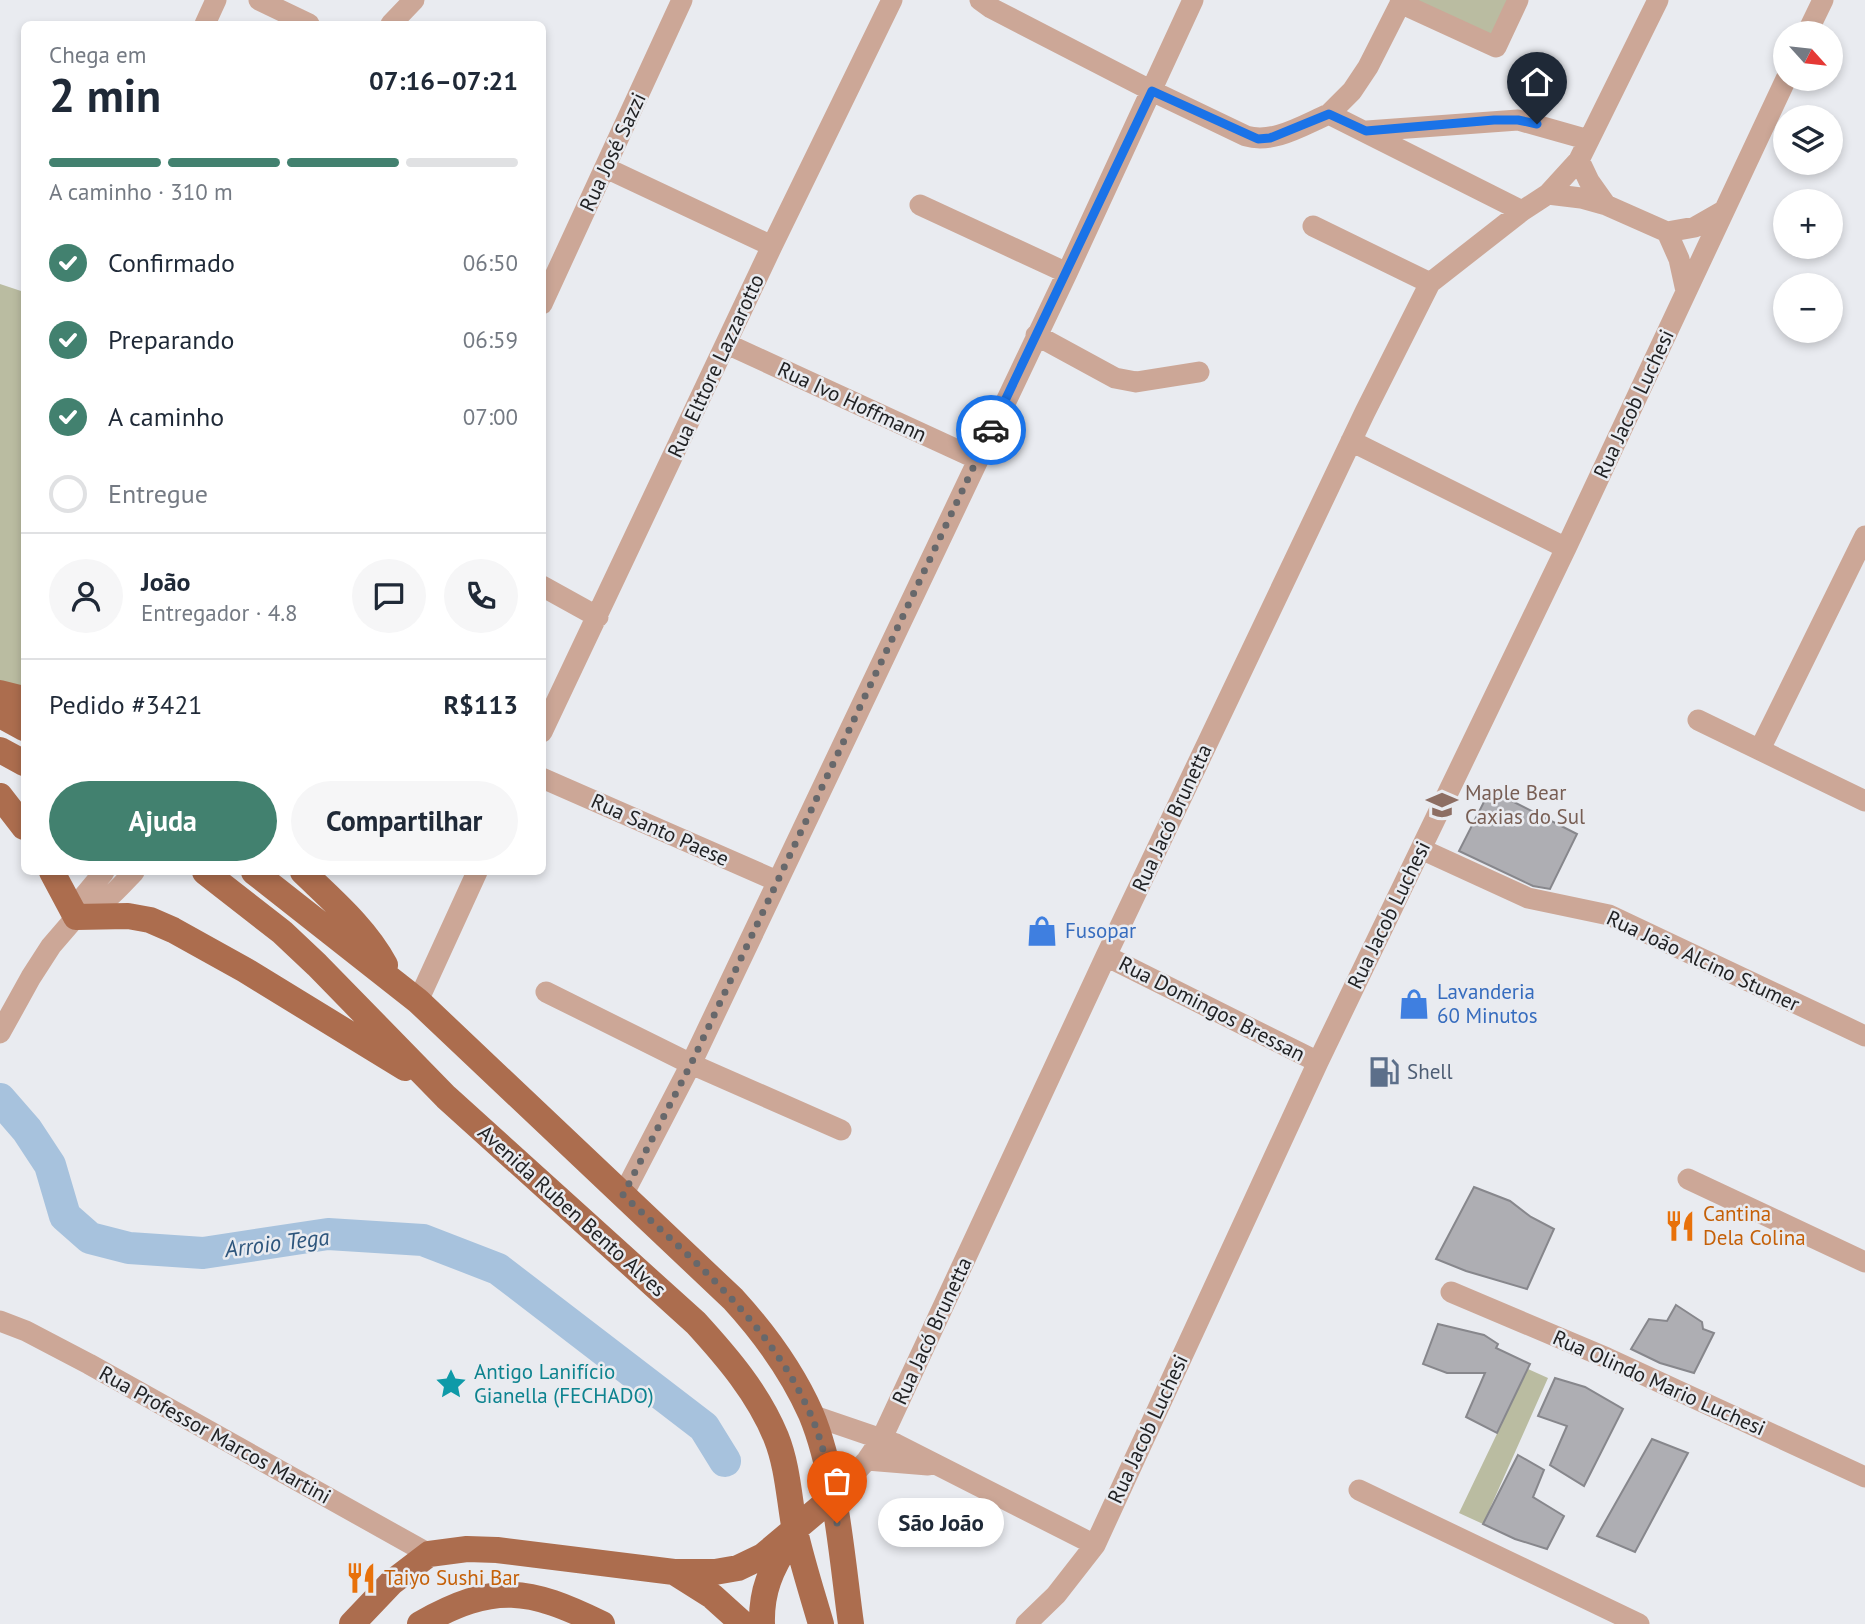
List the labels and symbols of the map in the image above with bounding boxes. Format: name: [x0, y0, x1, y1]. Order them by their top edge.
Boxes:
north arrow: [1773, 21, 1843, 91]
pin: [1507, 52, 1567, 124]
street label: Rua José Sazzi: [573, 88, 652, 216]
street label: Rua Elttore Lazzarotto: [661, 270, 770, 462]
street label: Rua Jacob Luchesi: [1587, 325, 1680, 483]
street label: Rua Ivo Hoffmann: [773, 355, 931, 448]
courier: [956, 395, 1026, 465]
street label: Rua Jacó Brunetta: [1126, 740, 1217, 896]
place label: Maple Bear Caxias do Sul: [1465, 779, 1585, 830]
street label: Rua Santo Paese: [587, 787, 733, 872]
school or university icon: Maple Bear Caxias do Sul: [1425, 788, 1459, 822]
street label: Rua Jacob Luchesi: [1341, 836, 1436, 993]
street label: Rua João Alcino Stumer: [1602, 904, 1804, 1017]
shop icon: Fusopar: [1025, 914, 1059, 948]
place label: Fusopar: [1065, 917, 1136, 944]
street label: Rua Domingos Bressan: [1115, 950, 1310, 1067]
place label: Lavanderia 60 Minutos: [1437, 978, 1538, 1029]
shop icon: Lavanderia 60 Minutos: [1397, 987, 1431, 1021]
fuel station icon: Shell: [1367, 1055, 1401, 1089]
place label: Shell: [1407, 1058, 1453, 1085]
street label: Avenida Ruben Bento Alves: [472, 1119, 672, 1302]
place label: Cantina Dela Colina: [1703, 1200, 1806, 1251]
restaurant icon: Cantina Dela Colina: [1663, 1209, 1697, 1243]
water label: Arroio Tega: [222, 1222, 331, 1263]
street label: Rua Jacó Brunetta: [886, 1253, 977, 1409]
street label: Rua Olindo Mario Luchesi: [1549, 1323, 1770, 1442]
street label: Rua Jacob Luchesi: [1101, 1350, 1194, 1508]
place label: Antigo Lanifício Gianella (FECHADO): [474, 1358, 654, 1409]
street label: Rua Professor Marcos Martini: [95, 1359, 336, 1510]
place icon: Antigo Lanifício Gianella (FECHADO): [434, 1367, 468, 1401]
pin: [807, 1451, 867, 1523]
callout: São João: [879, 1498, 1005, 1548]
restaurant icon: Taiyo Sushi Bar: [344, 1561, 378, 1595]
place label: Taiyo Sushi Bar: [384, 1564, 520, 1591]

